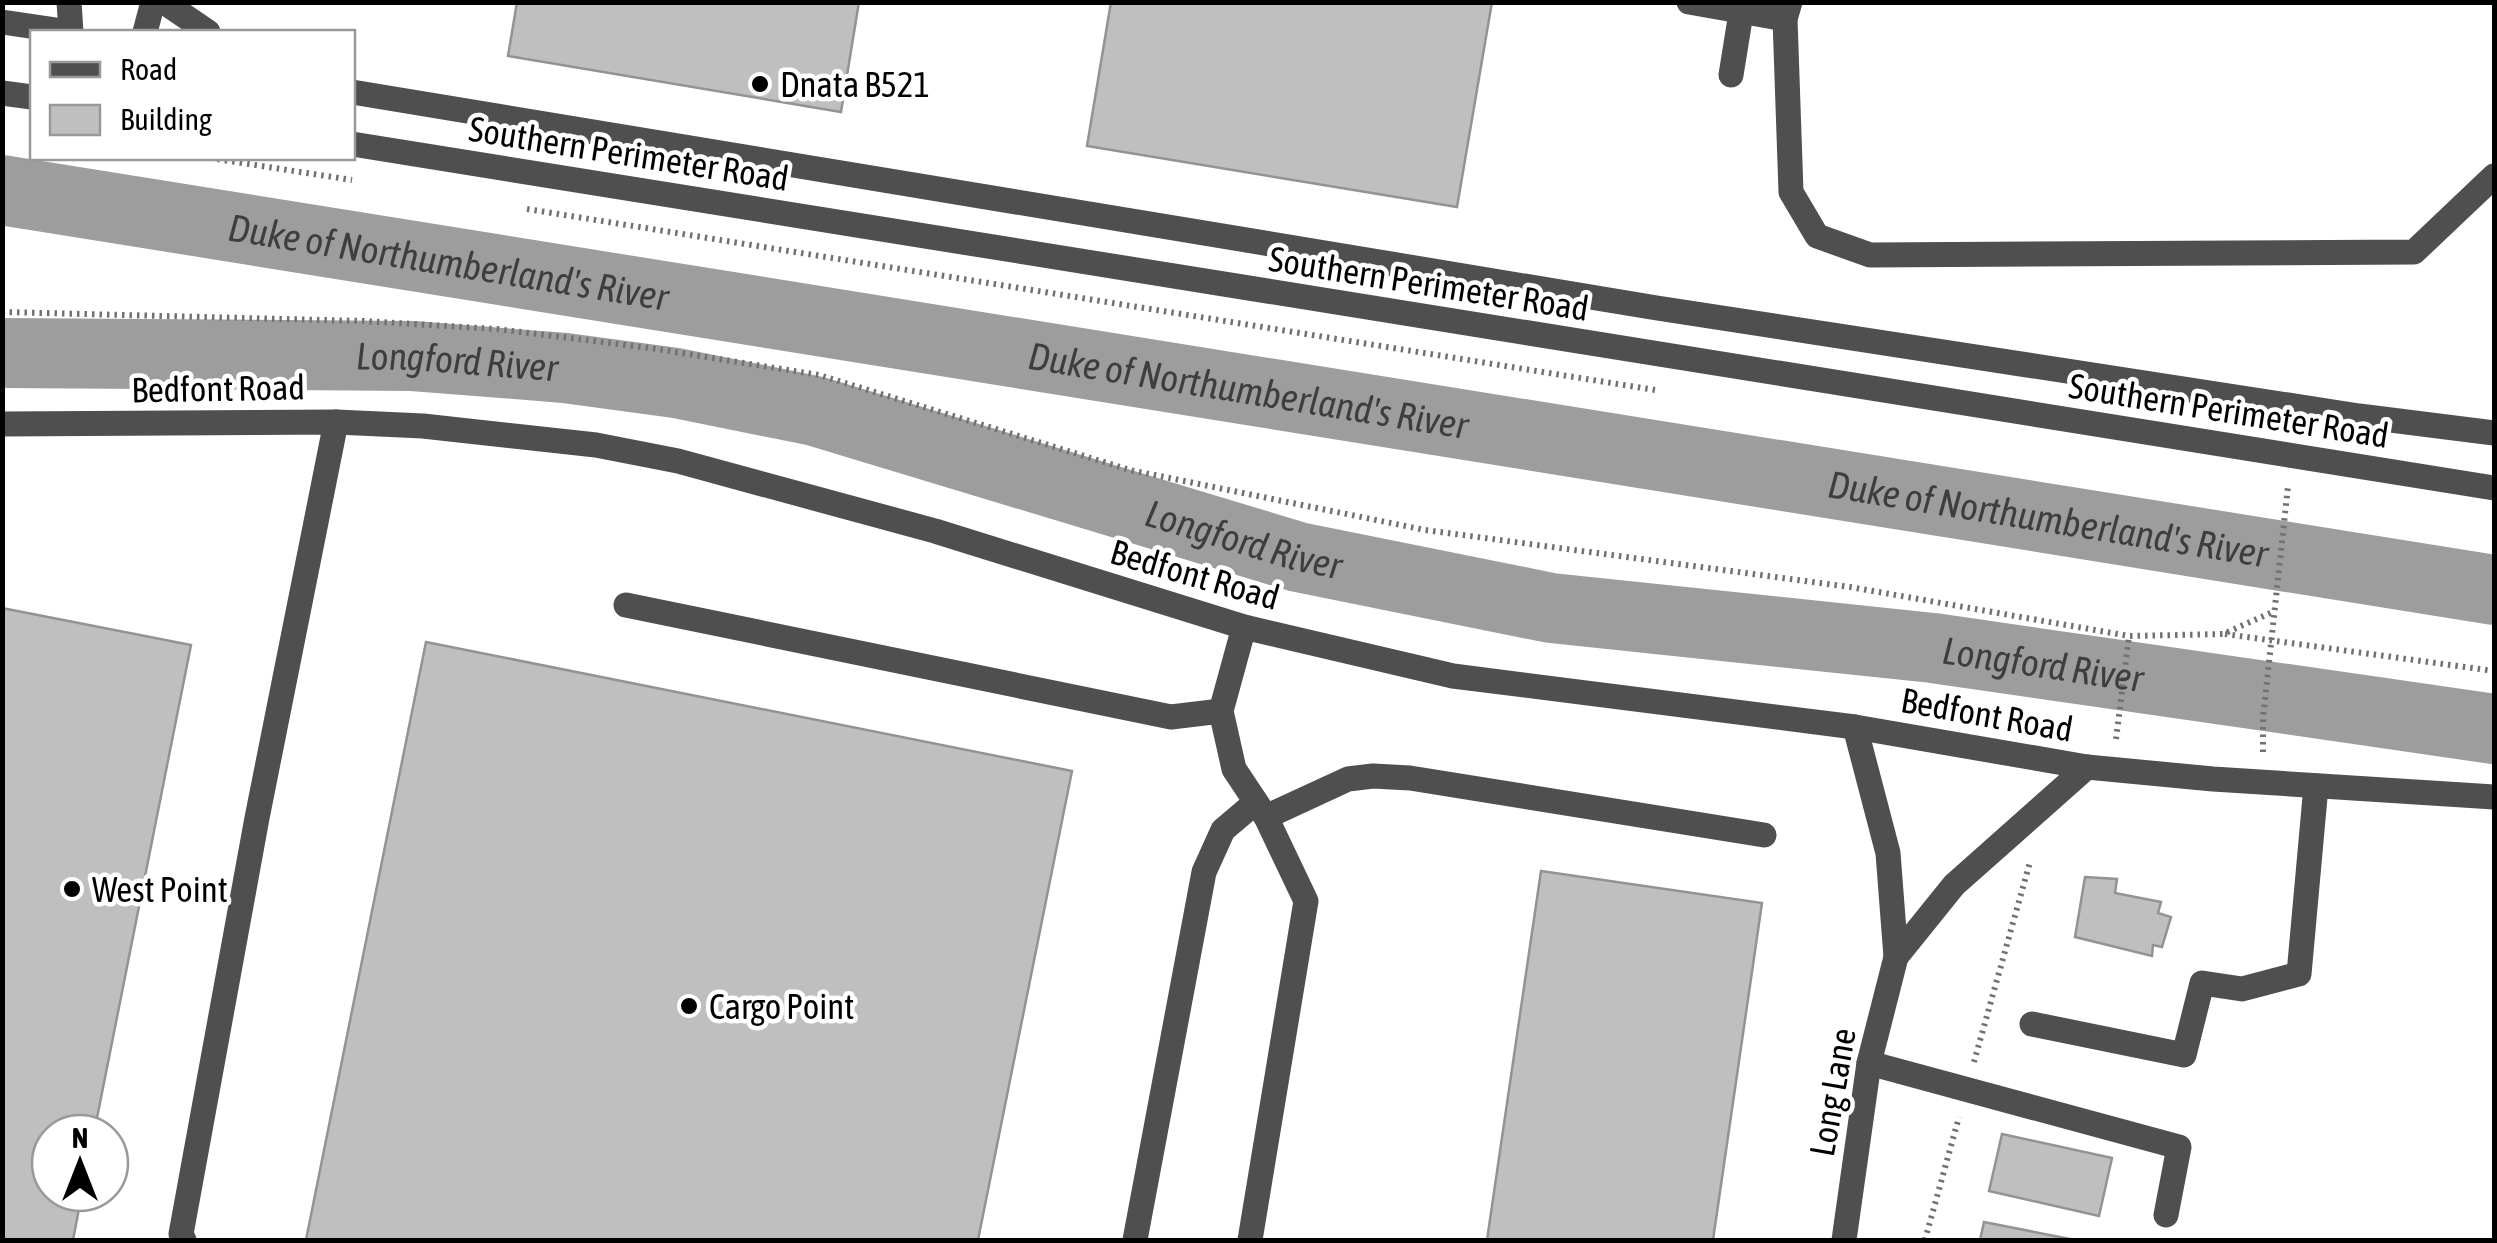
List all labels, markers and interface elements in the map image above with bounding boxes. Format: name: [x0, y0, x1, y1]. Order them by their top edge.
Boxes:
legend: [30, 30, 355, 160]
text: Road: [120, 52, 177, 86]
place label: Dnata B521: [780, 64, 930, 104]
marker: Dnata B521: [749, 73, 771, 95]
text: Building: [120, 102, 212, 136]
street label: Southern Perimeter Road: [466, 108, 792, 198]
water label: Duke of Northumberland's River: [225, 205, 673, 318]
street label: Southern Perimeter Road: [1266, 238, 1592, 328]
water label: Longford River: [356, 334, 561, 389]
water label: Duke of Northumberland's River: [1025, 334, 1473, 447]
street label: Southern Perimeter Road: [2066, 365, 2392, 455]
street label: Bedfont Road: [131, 366, 305, 410]
water label: Duke of Northumberland's River: [1825, 462, 2272, 575]
water label: Longford River: [1141, 491, 1347, 587]
street label: Bedfont Road: [1106, 531, 1284, 617]
water label: Longford River: [1940, 628, 2148, 700]
street label: Bedfont Road: [1898, 679, 2076, 749]
place label: West Point: [92, 869, 228, 909]
marker: West Point: [61, 878, 83, 900]
place label: Cargo Point: [709, 986, 854, 1026]
marker: Cargo Point: [678, 995, 700, 1017]
street label: Long Lane: [1801, 1025, 1863, 1159]
north arrow: [30, 1113, 130, 1213]
text: N: [72, 1122, 88, 1154]

